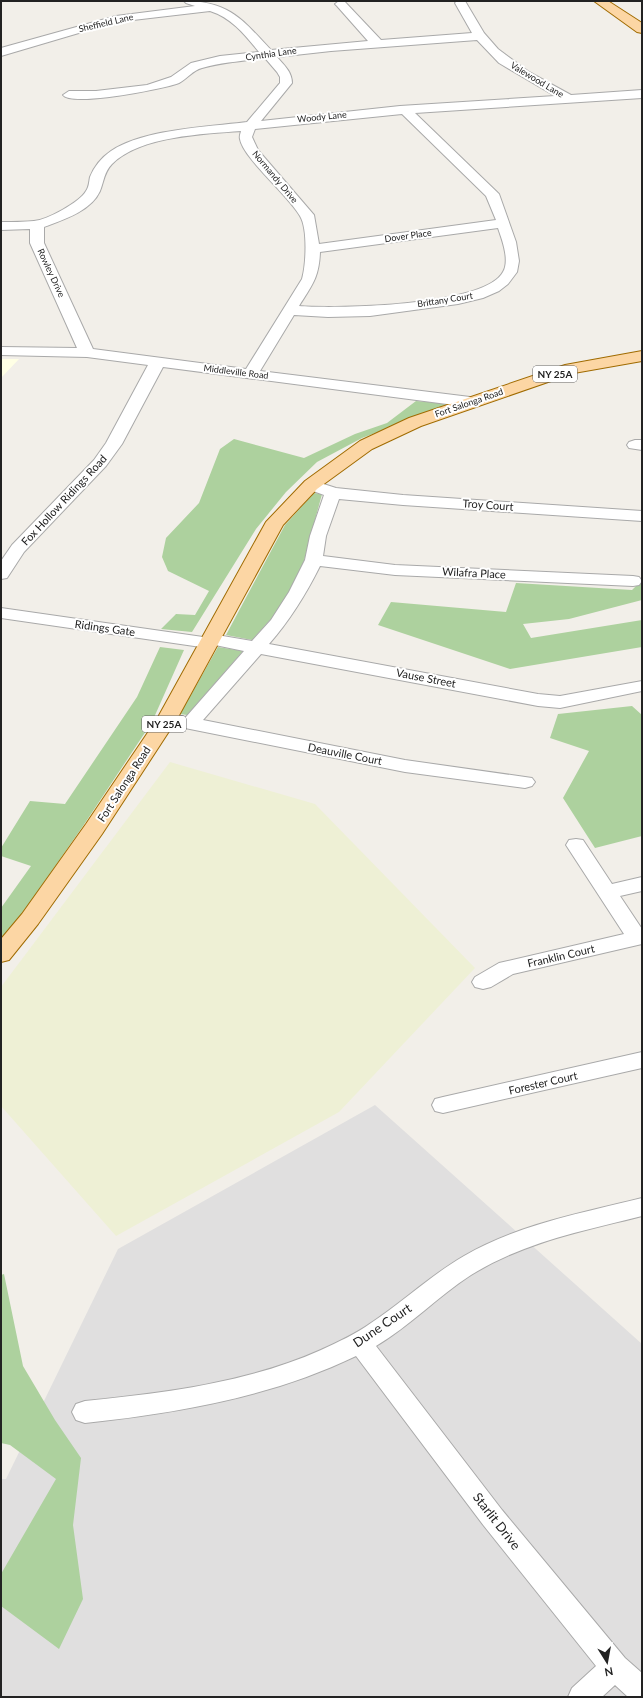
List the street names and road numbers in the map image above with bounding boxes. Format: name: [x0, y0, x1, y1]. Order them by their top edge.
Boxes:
street label: Sheffield Lane: [78, 11, 134, 34]
street label: Cynthia Lane: [245, 44, 297, 63]
street label: Valewood Lane: [509, 59, 566, 100]
street label: Woody Lane: [297, 108, 347, 125]
street label: Normandy Drive: [250, 148, 301, 205]
street label: Dover Place: [384, 227, 432, 244]
street label: Rowley Drive: [35, 247, 68, 299]
street label: Brittany Court: [416, 290, 474, 309]
street label: Middleville Road: [203, 362, 269, 381]
road number: NY 25A: [533, 366, 577, 382]
street label: Fort Salonga Road: [433, 386, 504, 419]
street label: Fox Hollow Ridings Road: [18, 452, 109, 548]
street label: Troy Court: [462, 496, 514, 513]
street label: Wilafra Place: [442, 564, 506, 581]
street label: Ridings Gate: [74, 617, 136, 638]
street label: Vause Street: [395, 665, 457, 690]
road number: NY 25A: [142, 716, 186, 732]
street label: Deauville Court: [307, 740, 383, 767]
street label: Fort Salonga Road: [94, 744, 153, 824]
street label: Franklin Court: [526, 941, 596, 970]
street label: Forester Court: [507, 1068, 579, 1097]
street label: Dune Court: [350, 1299, 415, 1350]
street label: Starlit Drive: [470, 1489, 524, 1553]

